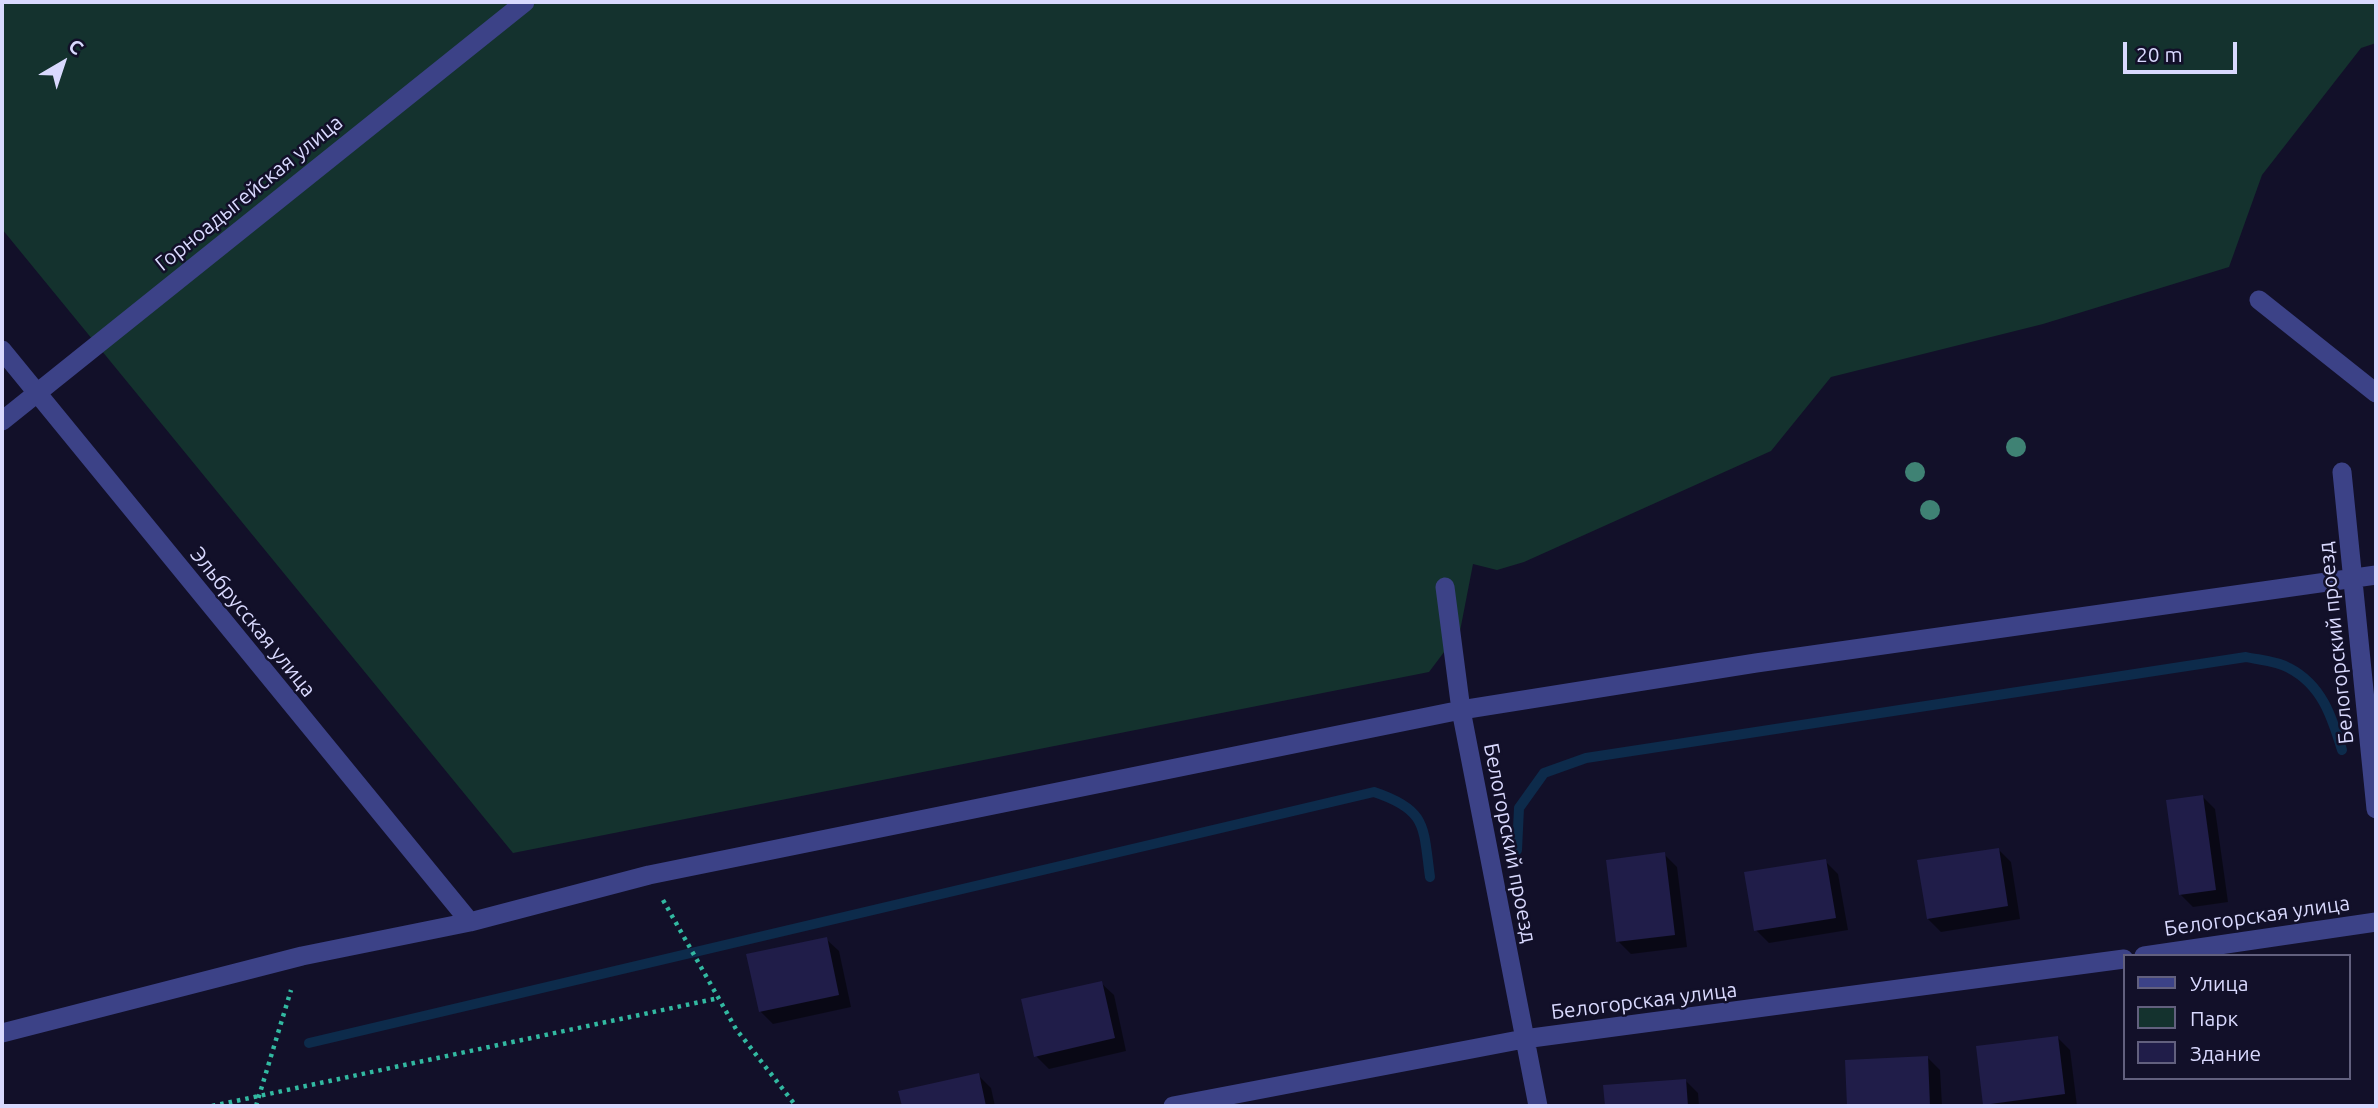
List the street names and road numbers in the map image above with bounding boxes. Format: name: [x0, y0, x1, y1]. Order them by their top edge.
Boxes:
street label: Горноадыгейская улица: [150, 110, 348, 276]
street label: Белогорский проезд: [2313, 541, 2359, 745]
street label: Эльбрусская улица: [185, 542, 321, 702]
street label: Белогорский проезд: [1478, 741, 1542, 945]
street label: Белогорская улица: [2163, 891, 2351, 941]
street label: Белогорская улица: [1550, 977, 1738, 1025]

